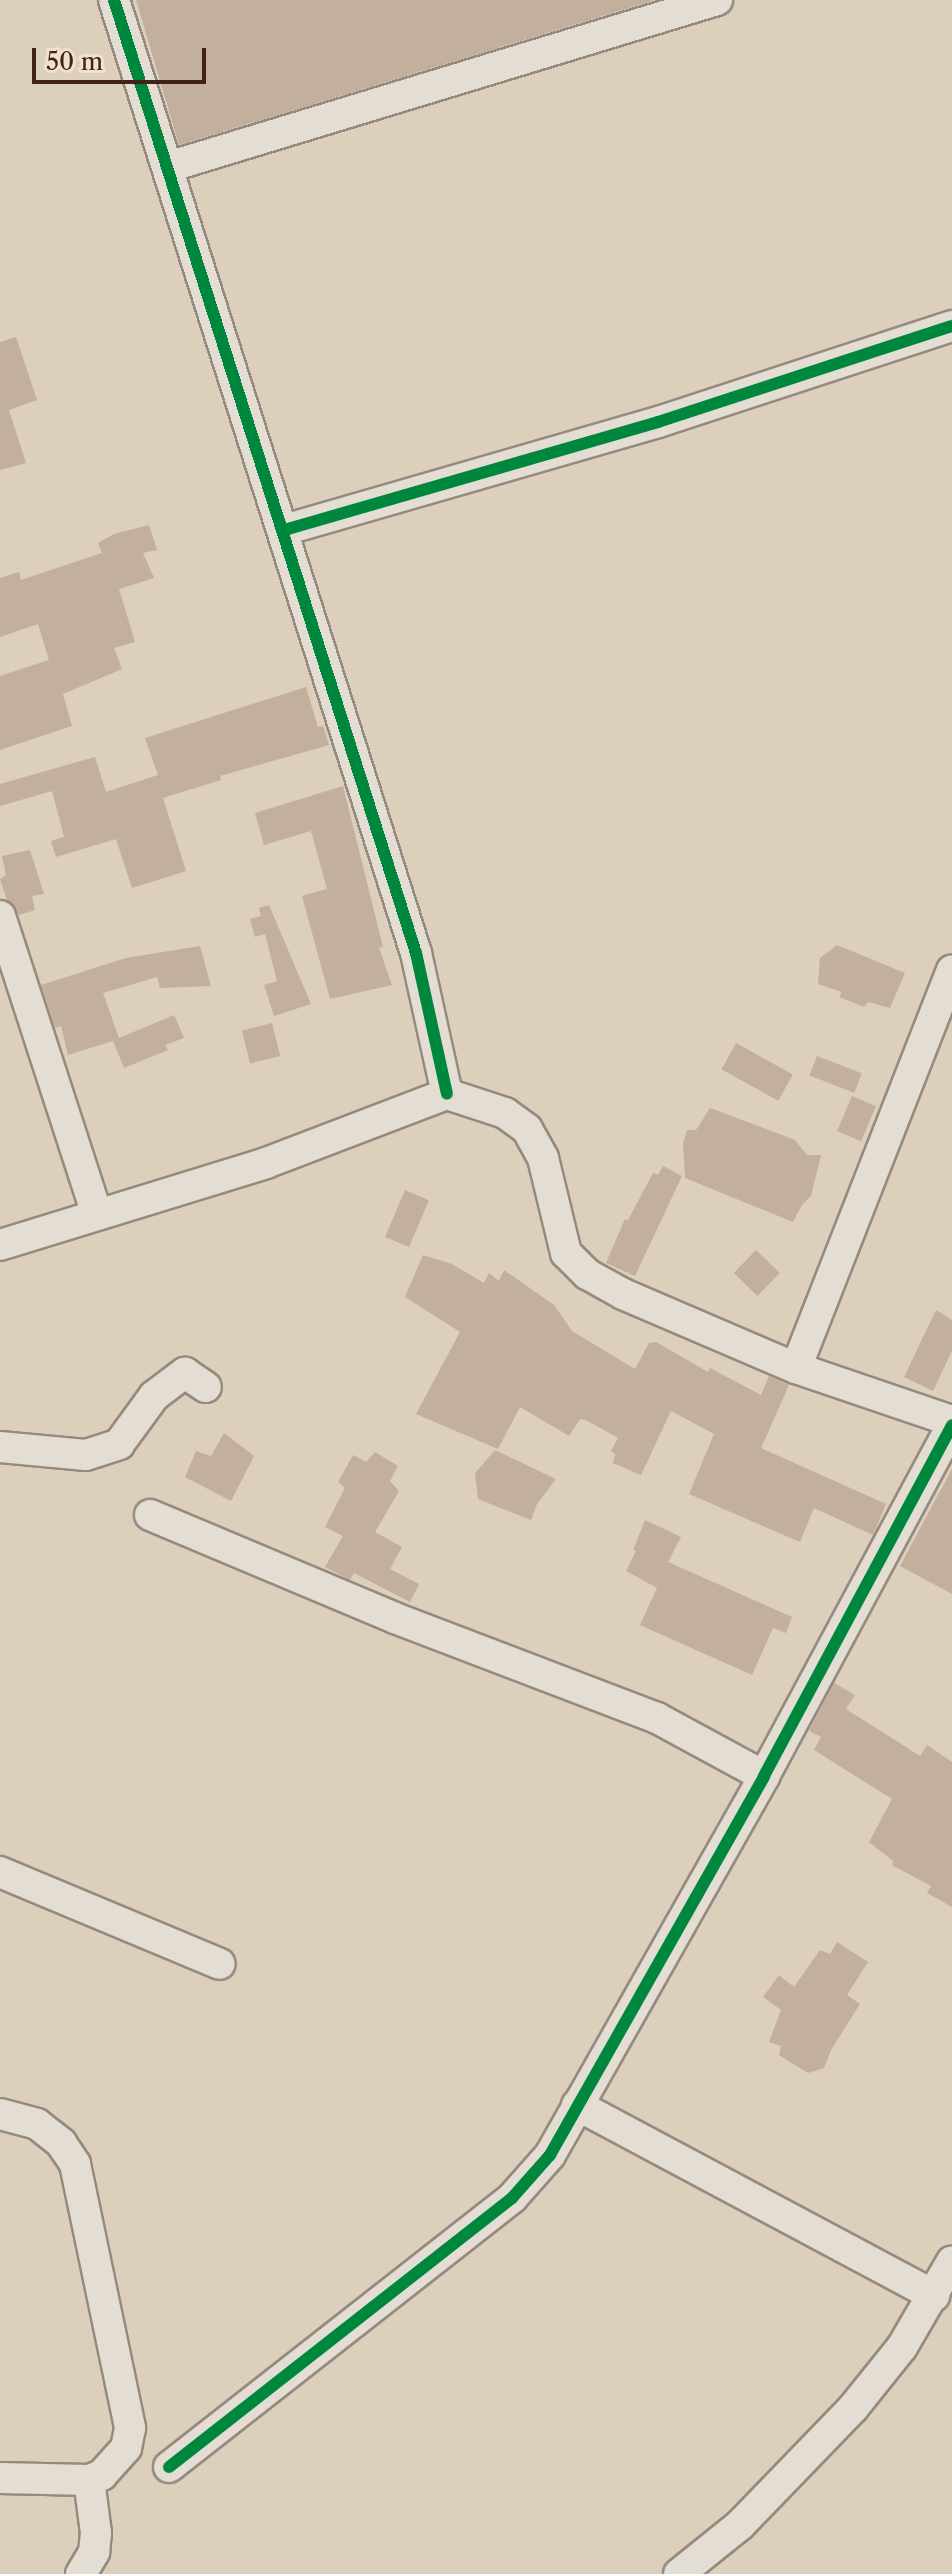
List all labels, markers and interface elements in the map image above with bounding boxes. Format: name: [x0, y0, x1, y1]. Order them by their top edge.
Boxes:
scale bar: [36, 32, 210, 82]
text: 50 m: [46, 47, 103, 76]

